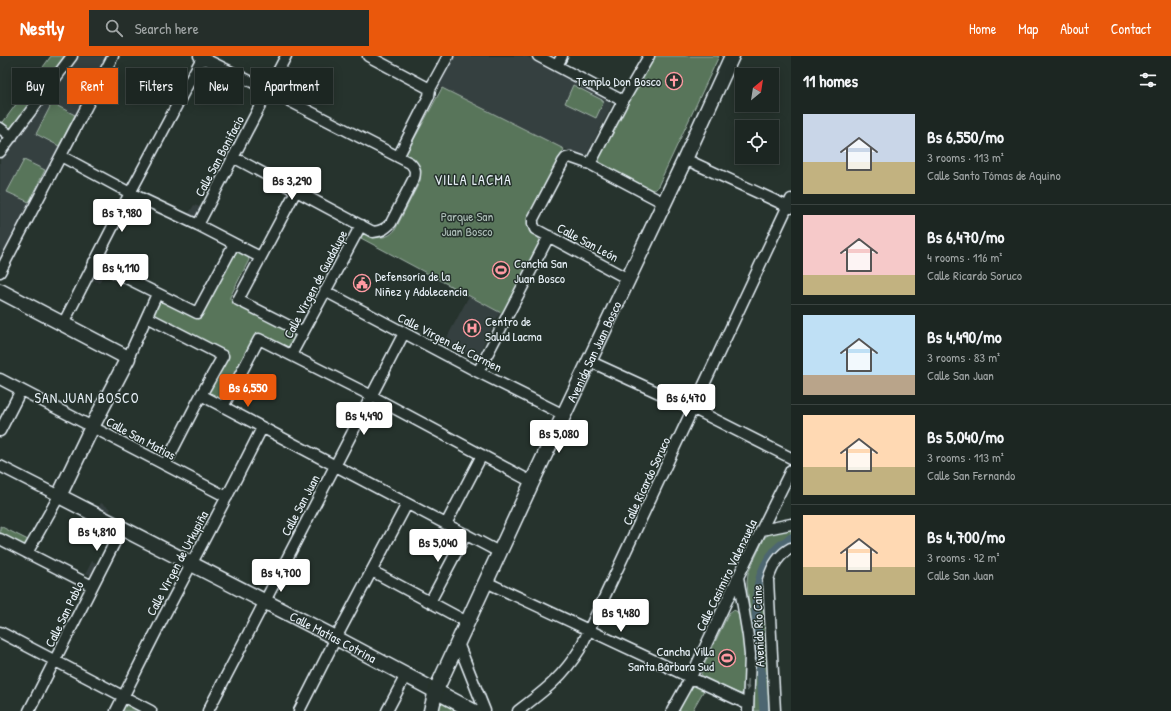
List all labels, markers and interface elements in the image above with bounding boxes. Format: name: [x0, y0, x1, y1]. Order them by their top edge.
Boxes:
search box: [89, 10, 369, 46]
text: Nestly: [20, 15, 65, 41]
icon: search: [103, 17, 125, 39]
text: Search here: [135, 18, 199, 39]
text: Home: [969, 19, 996, 38]
text: Map: [1018, 19, 1038, 38]
text: About: [1060, 19, 1089, 38]
text: Contact: [1111, 19, 1151, 38]
chip: Buy: [12, 68, 59, 104]
chip: Rent: [67, 68, 118, 104]
chip: Filters: [126, 68, 187, 104]
chip: New: [195, 68, 243, 104]
chip: Apartment: [251, 68, 333, 104]
north arrow: [735, 68, 779, 112]
map controls: [735, 68, 779, 164]
text: 11 homes: [803, 69, 858, 92]
icon: filters: [1137, 69, 1159, 91]
church icon: Templo Don Bosco: [664, 71, 684, 91]
place label: Templo Don Bosco: [576, 72, 661, 90]
street label: Calle San Bonifacio: [190, 112, 248, 200]
button: locate: [735, 120, 779, 164]
text: Bs 6,550/mo: [927, 125, 1004, 148]
icon: home: [835, 130, 883, 178]
text: 3 rooms · 113 m²: [927, 148, 1004, 166]
text: Calle Santo Tómas de Aquino: [927, 166, 1061, 184]
pin: Bs 3,290: [251, 167, 333, 201]
district label: VILLA LACMA: [434, 170, 512, 189]
text: Bs 3,290: [272, 171, 312, 189]
pin: Bs 7,980: [81, 199, 163, 233]
text: Bs 7,980: [102, 203, 142, 221]
park label: Parque San Juan Bosco: [441, 207, 493, 240]
street label: Calle San León: [554, 218, 622, 266]
text: Bs 6,470/mo: [927, 225, 1004, 248]
street label: Calle Virgen de Guadalupe: [279, 227, 351, 341]
icon: home: [835, 231, 883, 279]
text: 4 rooms · 116 m²: [927, 248, 1002, 266]
pin: Bs 4,110: [80, 254, 162, 288]
place label: Cancha San Juan Bosco: [514, 254, 568, 287]
text: Bs 4,110: [102, 258, 140, 276]
sports icon: Cancha San Juan Bosco: [491, 260, 511, 280]
text: Calle Ricardo Soruco: [927, 266, 1022, 284]
place label: Defensoría de la Niñez y Adolecencia: [375, 267, 467, 300]
public building icon: Defensoría de la Niñez y Adolecencia: [352, 273, 372, 293]
street label: Avenida San Juan Bosco: [562, 298, 625, 405]
street label: Calle Virgen del Carmen: [395, 308, 505, 376]
place label: Centro de Salud Lacma: [485, 312, 542, 345]
hospital icon: Centro de Salud Lacma: [462, 318, 482, 338]
text: Bs 4,490/mo: [927, 325, 1002, 348]
icon: home: [835, 331, 883, 379]
text: 3 rooms · 83 m²: [927, 348, 1000, 366]
text: Calle San Juan: [927, 366, 994, 384]
pin: Bs 6,550: [207, 374, 289, 408]
text: Bs 6,550: [228, 378, 268, 396]
pin: Bs 6,470: [645, 384, 727, 418]
district label: SAN JUAN BOSCO: [34, 388, 140, 407]
text: Bs 6,470: [666, 388, 706, 406]
pin: Bs 4,490: [323, 402, 405, 436]
text: Bs 4,490: [345, 406, 383, 424]
street label: Calle San Matias: [103, 412, 179, 464]
pin: Bs 5,080: [518, 420, 600, 454]
text: Bs 5,080: [539, 424, 579, 442]
text: Bs 5,040/mo: [927, 425, 1004, 448]
icon: home: [835, 431, 883, 479]
street label: Calle Ricardo Soruco: [618, 434, 674, 528]
text: 3 rooms · 113 m²: [927, 448, 1004, 466]
text: Calle San Fernando: [927, 466, 1015, 484]
street label: Calle San Juan: [276, 471, 324, 539]
street label: Calle Virgen de Urkupiña: [142, 507, 212, 619]
street label: Calle Casimiro Valenzuela: [691, 516, 761, 634]
pin: Bs 4,810: [56, 518, 138, 552]
text: Bs 4,810: [78, 522, 116, 540]
text: Bs 4,700/mo: [927, 525, 1005, 548]
pin: Bs 5,040: [397, 529, 479, 563]
icon: home: [835, 531, 883, 579]
text: Bs 5,040: [418, 533, 458, 551]
text: 3 rooms · 92 m²: [927, 548, 999, 566]
pin: Bs 4,700: [240, 559, 322, 593]
text: Bs 4,700: [261, 563, 301, 581]
text: Calle San Juan: [927, 566, 994, 584]
street label: Calle San Pablo: [40, 578, 88, 650]
street label: Avenida Río Caine: [748, 585, 768, 667]
pin: Bs 9,480: [580, 599, 662, 633]
text: Bs 9,480: [602, 603, 640, 621]
street label: Calle Matías Cotrina: [287, 607, 380, 667]
place label: Cancha Villa Santa Bárbara Sud: [628, 642, 714, 675]
sports icon: Cancha Villa Santa Bárbara Sud: [717, 648, 737, 668]
one-way arrow: [745, 679, 752, 691]

